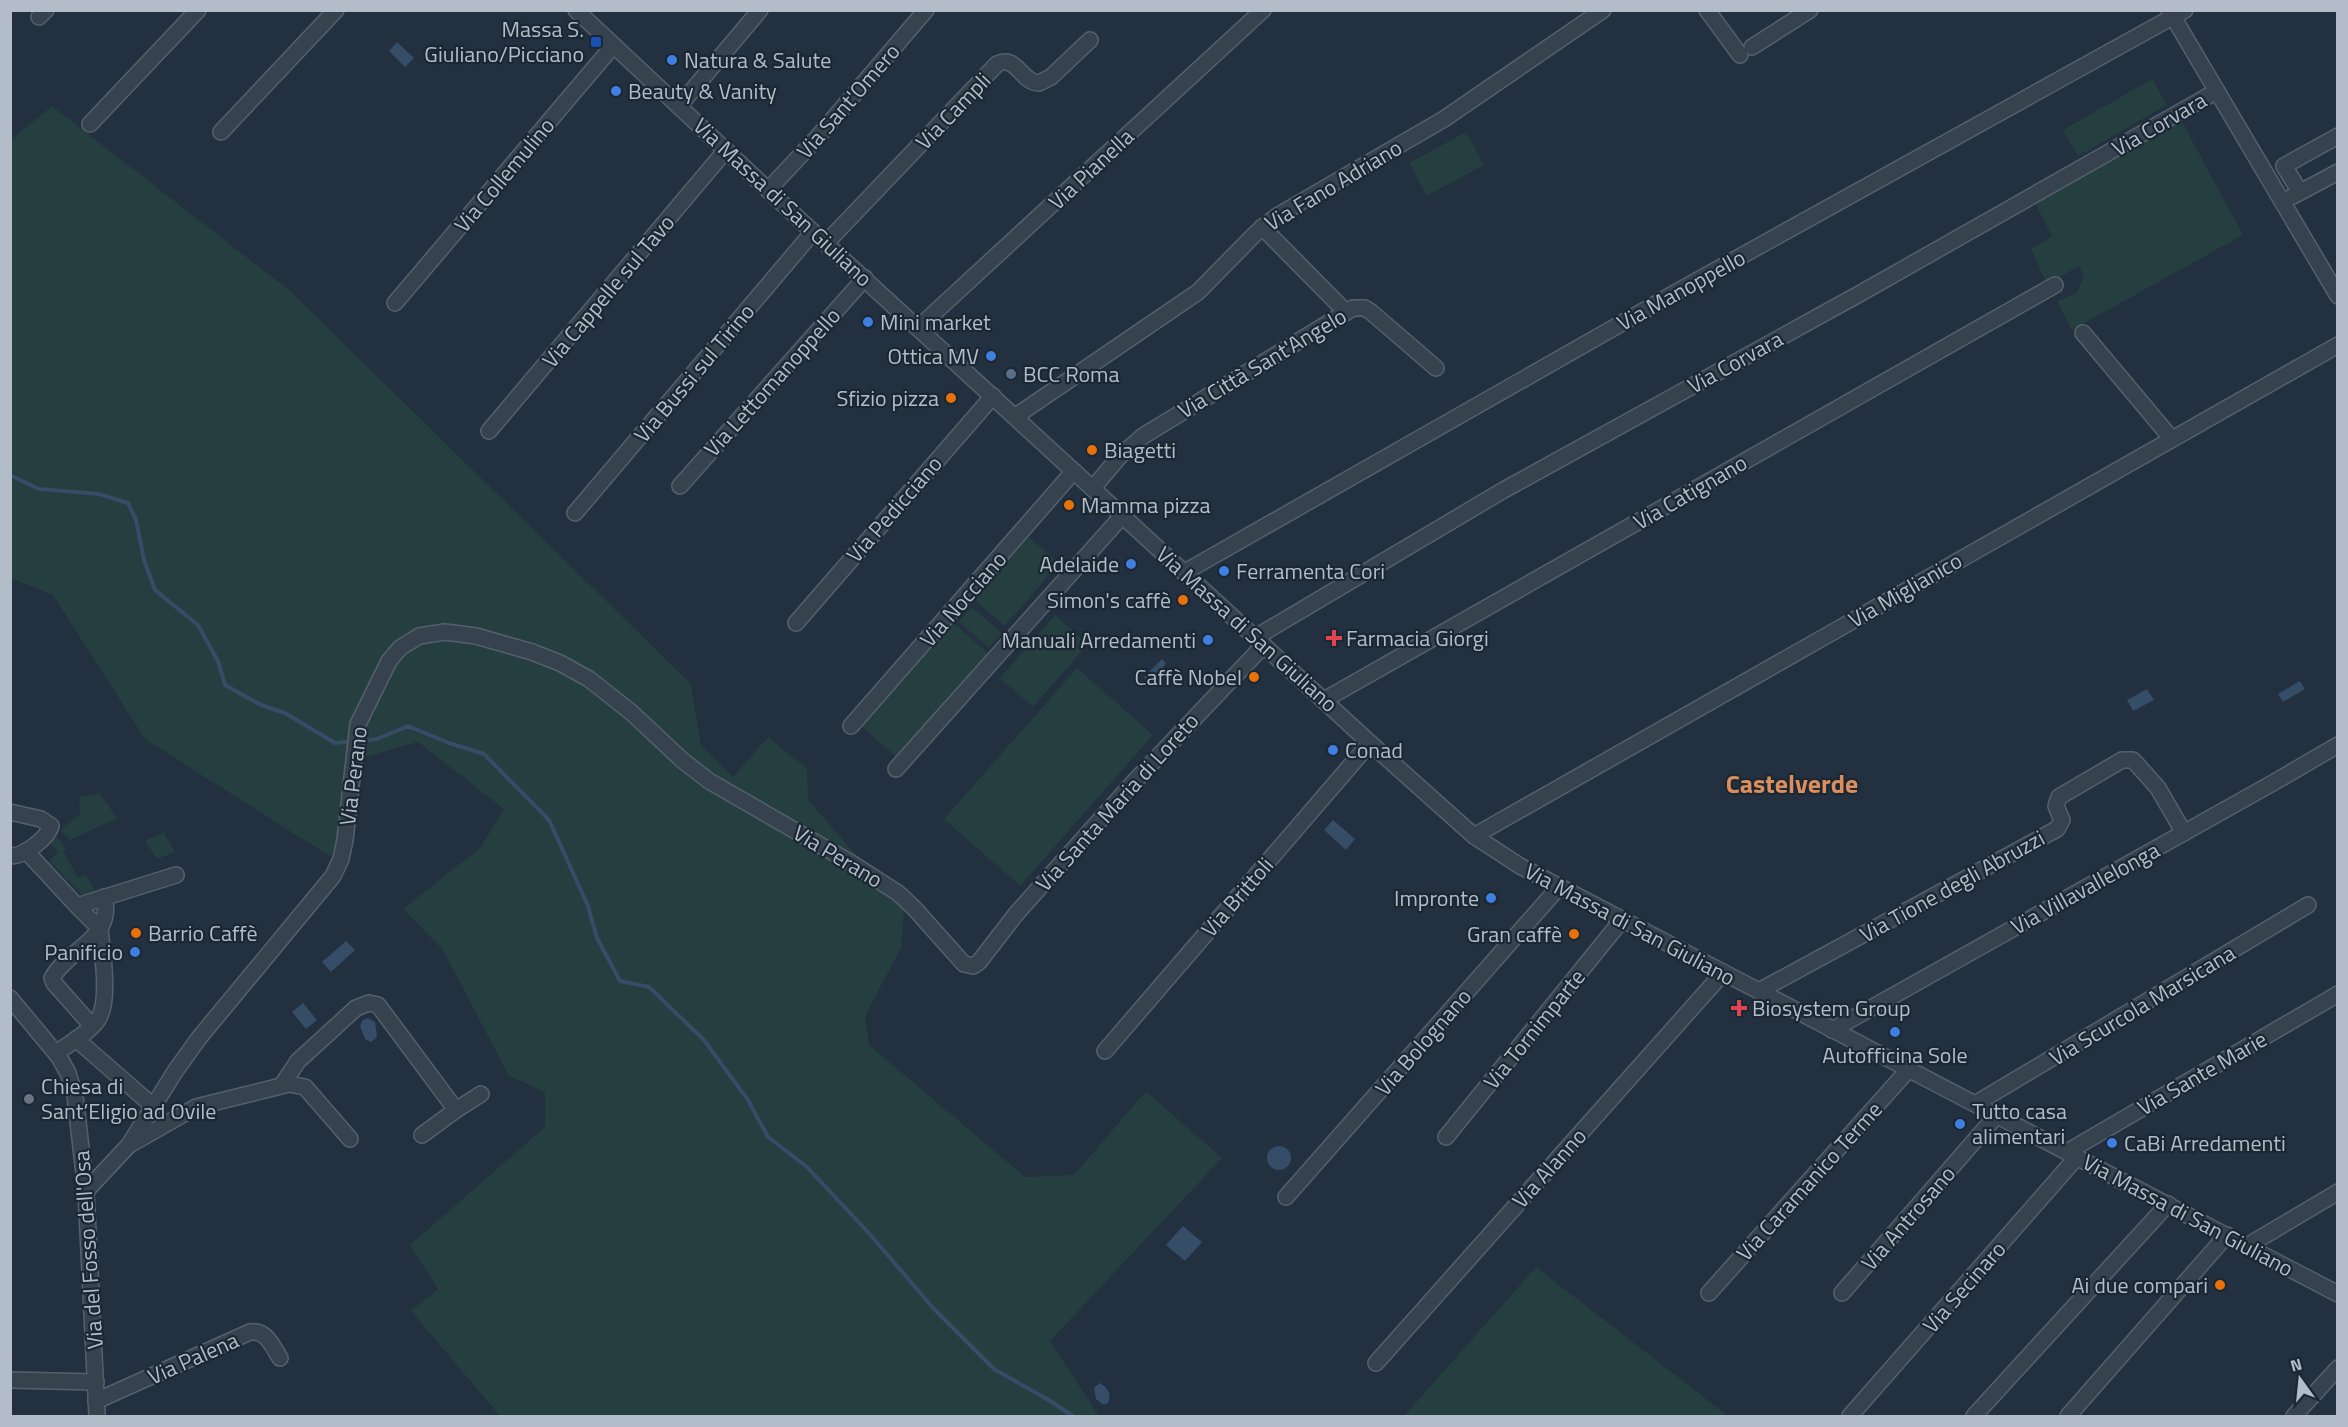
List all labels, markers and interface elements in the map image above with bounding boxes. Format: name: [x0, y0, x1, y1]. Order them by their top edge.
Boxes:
place label: Massa S. Giuliano/Picciano: [424, 12, 584, 71]
marker: Massa S. Giuliano/Picciano: [589, 35, 603, 49]
street label: Via Sant'Omero: [788, 36, 908, 166]
place label: Natura & Salute: [684, 43, 831, 77]
marker: Natura & Salute: [665, 53, 679, 67]
street label: Via Campli: [907, 65, 999, 157]
place label: Beauty & Vanity: [628, 74, 777, 108]
street label: Via Corvara: [2105, 83, 2213, 165]
marker: Beauty & Vanity: [609, 84, 623, 98]
street label: Via Collemulino: [445, 110, 563, 240]
street label: Via Massa di San Giuliano: [686, 110, 880, 294]
street label: Via Pianella: [1040, 120, 1142, 218]
street label: Via Fano Adriano: [1258, 130, 1408, 240]
street label: Via Cappelle sul Tavo: [534, 207, 682, 375]
street label: Via Manoppello: [1610, 241, 1752, 339]
street label: Via Bussi sul Tirino: [625, 296, 763, 450]
street label: Via Città Sant'Angelo: [1171, 299, 1353, 427]
street label: Via Lettomanoppello: [695, 300, 849, 464]
place label: Mini market: [880, 305, 991, 339]
marker: Mini market: [861, 315, 875, 329]
street label: Via Corvara: [1681, 322, 1789, 402]
place label: Ottica MV: [887, 339, 979, 373]
marker: Ottica MV: [984, 349, 998, 363]
place label: BCC Roma: [1023, 357, 1120, 391]
marker: BCC Roma: [1004, 367, 1018, 381]
place label: Sfizio pizza: [836, 381, 939, 415]
marker: Sfizio pizza: [944, 391, 958, 405]
place label: Biagetti: [1104, 433, 1176, 467]
marker: Biagetti: [1085, 443, 1099, 457]
street label: Via Catignano: [1627, 446, 1753, 538]
street label: Via Pedicciano: [838, 448, 950, 570]
place label: Mamma pizza: [1081, 488, 1211, 522]
marker: Mamma pizza: [1062, 498, 1076, 512]
street label: Via Massa di San Giuliano: [1148, 538, 1346, 720]
street label: Via Nocciano: [911, 543, 1015, 655]
street label: Via Miglianico: [1842, 544, 1968, 636]
place label: Adelaide: [1040, 547, 1119, 581]
place label: Ferramenta Cori: [1236, 554, 1385, 588]
marker: Adelaide: [1124, 557, 1138, 571]
marker: Ferramenta Cori: [1217, 564, 1231, 578]
place label: Simon's caffè: [1047, 583, 1171, 617]
marker: Simon's caffè: [1176, 593, 1190, 607]
place label: Farmacia Giorgi: [1346, 621, 1489, 655]
place label: Manuali Arredamenti: [1002, 623, 1196, 657]
marker: Farmacia Giorgi: [1327, 631, 1341, 645]
marker: Manuali Arredamenti: [1201, 633, 1215, 647]
place label: Caffè Nobel: [1135, 660, 1242, 694]
marker: Caffè Nobel: [1247, 670, 1261, 684]
street label: Via Santa Maria di Loreto: [1027, 705, 1207, 899]
street label: Via Perano: [330, 724, 376, 828]
place label: Conad: [1345, 733, 1403, 767]
marker: Conad: [1326, 743, 1340, 757]
district label: Castelverde: [1726, 764, 1858, 803]
street label: Via Perano: [787, 816, 889, 896]
street label: Via Tione degli Abruzzi: [1853, 821, 2051, 951]
street label: Via Villavallelonga: [2004, 833, 2166, 943]
street label: Via Brittoli: [1193, 849, 1281, 945]
street label: Via Massa di San Giuliano: [1518, 854, 1742, 994]
place label: Impronte: [1394, 881, 1479, 915]
marker: Impronte: [1484, 891, 1498, 905]
place label: Barrio Caffè: [148, 916, 258, 950]
place label: Gran caffè: [1467, 917, 1562, 951]
marker: Barrio Caffè: [129, 926, 143, 940]
marker: Gran caffè: [1567, 927, 1581, 941]
place label: Panificio: [44, 935, 123, 969]
street label: Via Scurcola Marsicana: [2043, 936, 2241, 1074]
marker: Panificio: [128, 945, 142, 959]
street label: Via Tornimparte: [1475, 961, 1593, 1097]
street label: Via Bolognano: [1367, 981, 1479, 1103]
place label: Biosystem Group: [1752, 991, 1911, 1025]
marker: Biosystem Group: [1730, 999, 1748, 1017]
street label: Via Sante Marie: [2131, 1022, 2273, 1124]
marker: Autofficina Sole: [1888, 1025, 1902, 1039]
place label: Autofficina Sole: [1822, 1038, 1968, 1072]
place label: Chiesa di Sant’Eligio ad Ovile: [41, 1069, 216, 1128]
marker: Chiesa di Sant’Eligio ad Ovile: [22, 1092, 36, 1106]
street label: Via Caramanico Terme: [1728, 1093, 1890, 1269]
place label: Tutto casa alimentari: [1972, 1094, 2067, 1153]
marker: Tutto casa alimentari: [1953, 1117, 1967, 1131]
street label: Via Alanno: [1504, 1120, 1594, 1216]
place label: CaBi Arredamenti: [2124, 1126, 2286, 1160]
marker: CaBi Arredamenti: [2105, 1136, 2119, 1150]
street label: Via Massa di San Giuliano: [2076, 1145, 2300, 1285]
street label: Via del Fosso dell'Osa: [64, 1149, 112, 1351]
street label: Via Antrosano: [1853, 1158, 1963, 1278]
street label: Via Secinaro: [1914, 1233, 2014, 1341]
place label: Ai due compari: [2071, 1268, 2208, 1302]
marker: Ai due compari: [2213, 1278, 2227, 1292]
street label: Via Palena: [142, 1323, 244, 1393]
north arrow: [2270, 1349, 2330, 1409]
text: N: [2288, 1351, 2305, 1378]

